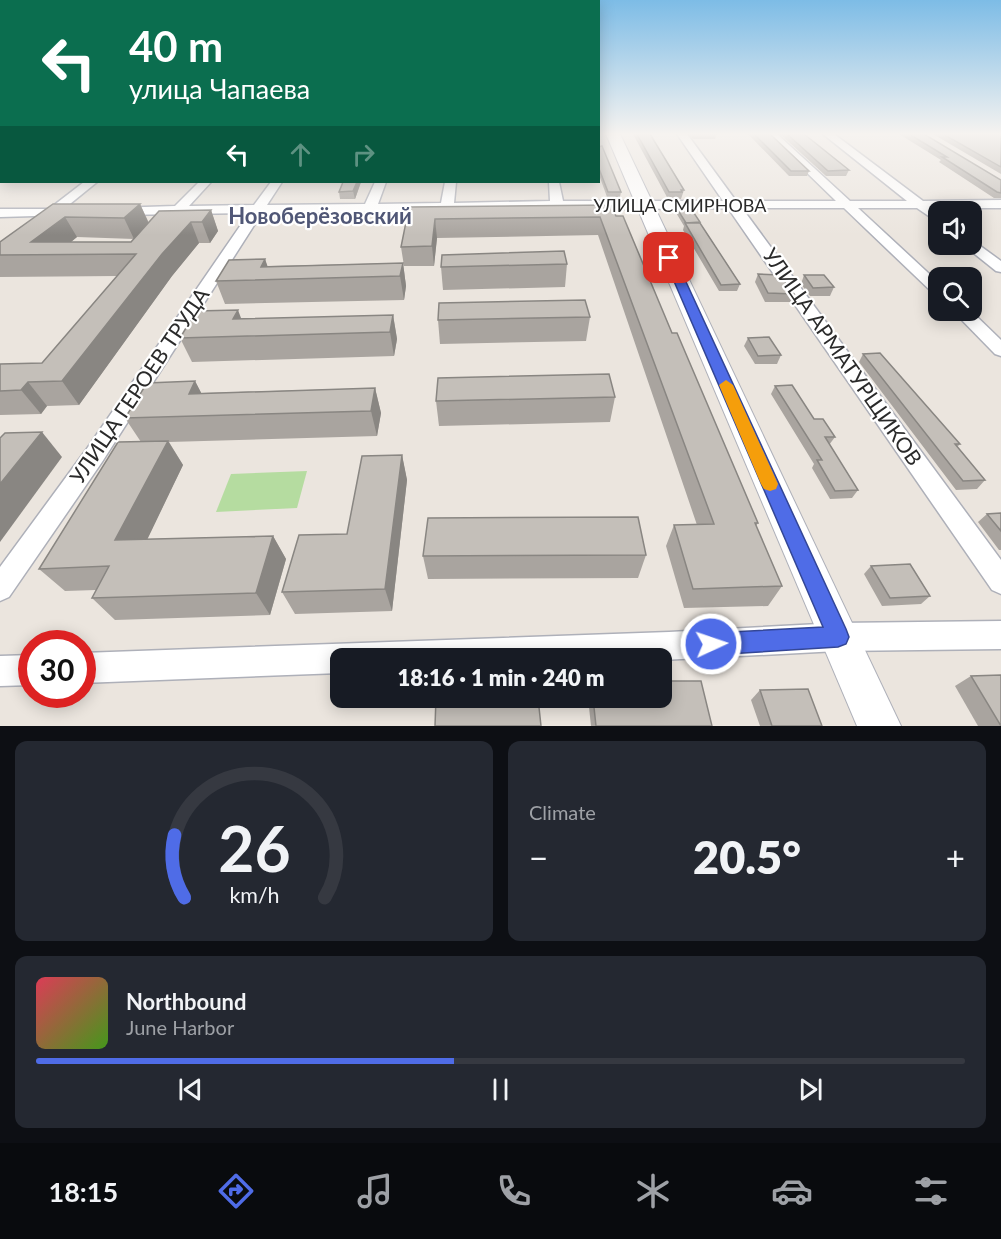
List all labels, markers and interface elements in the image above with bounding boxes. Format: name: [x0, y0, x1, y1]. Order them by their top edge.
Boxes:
text: 40 m: [129, 21, 223, 71]
icon: left: [30, 24, 108, 102]
text: улица Чапаева: [129, 72, 310, 105]
icon: left: [221, 138, 254, 171]
icon: ahead: [284, 138, 317, 171]
icon: right: [347, 138, 380, 171]
street label: УЛИЦА СМИРНОВА: [594, 194, 767, 216]
map controls: [928, 201, 982, 321]
button: sound: [928, 201, 982, 255]
district label: Новоберёзовский: [228, 202, 412, 229]
pin: [643, 232, 694, 283]
icon: arrive: [652, 241, 685, 274]
street label: УЛИЦА АРМАТУРЩИКОВ: [759, 243, 928, 470]
button: search: [928, 267, 982, 321]
street label: УЛИЦА ГЕРОЕВ ТРУДА: [64, 282, 214, 488]
position arrow: [679, 612, 743, 676]
speed limit sign: 30: [18, 630, 96, 708]
text: 18:16 · 1 min · 240 m: [398, 664, 604, 691]
text: Climate: [529, 800, 596, 824]
text: 26: [218, 810, 290, 885]
text: 20.5°: [693, 830, 801, 884]
text: −: [529, 837, 548, 877]
text: +: [946, 837, 965, 877]
text: km/h: [229, 882, 279, 908]
text: Northbound: [126, 988, 246, 1015]
text: June Harbor: [126, 1015, 234, 1039]
icon: previous: [174, 1073, 207, 1106]
icon: pause: [484, 1073, 517, 1106]
icon: next: [794, 1073, 827, 1106]
icon: directions: [215, 1170, 257, 1212]
icon: music: [354, 1170, 396, 1212]
icon: phone: [493, 1170, 535, 1212]
icon: climate: [632, 1170, 674, 1212]
icon: car: [771, 1170, 813, 1212]
icon: filters: [910, 1170, 952, 1212]
text: 18:15: [49, 1175, 118, 1208]

